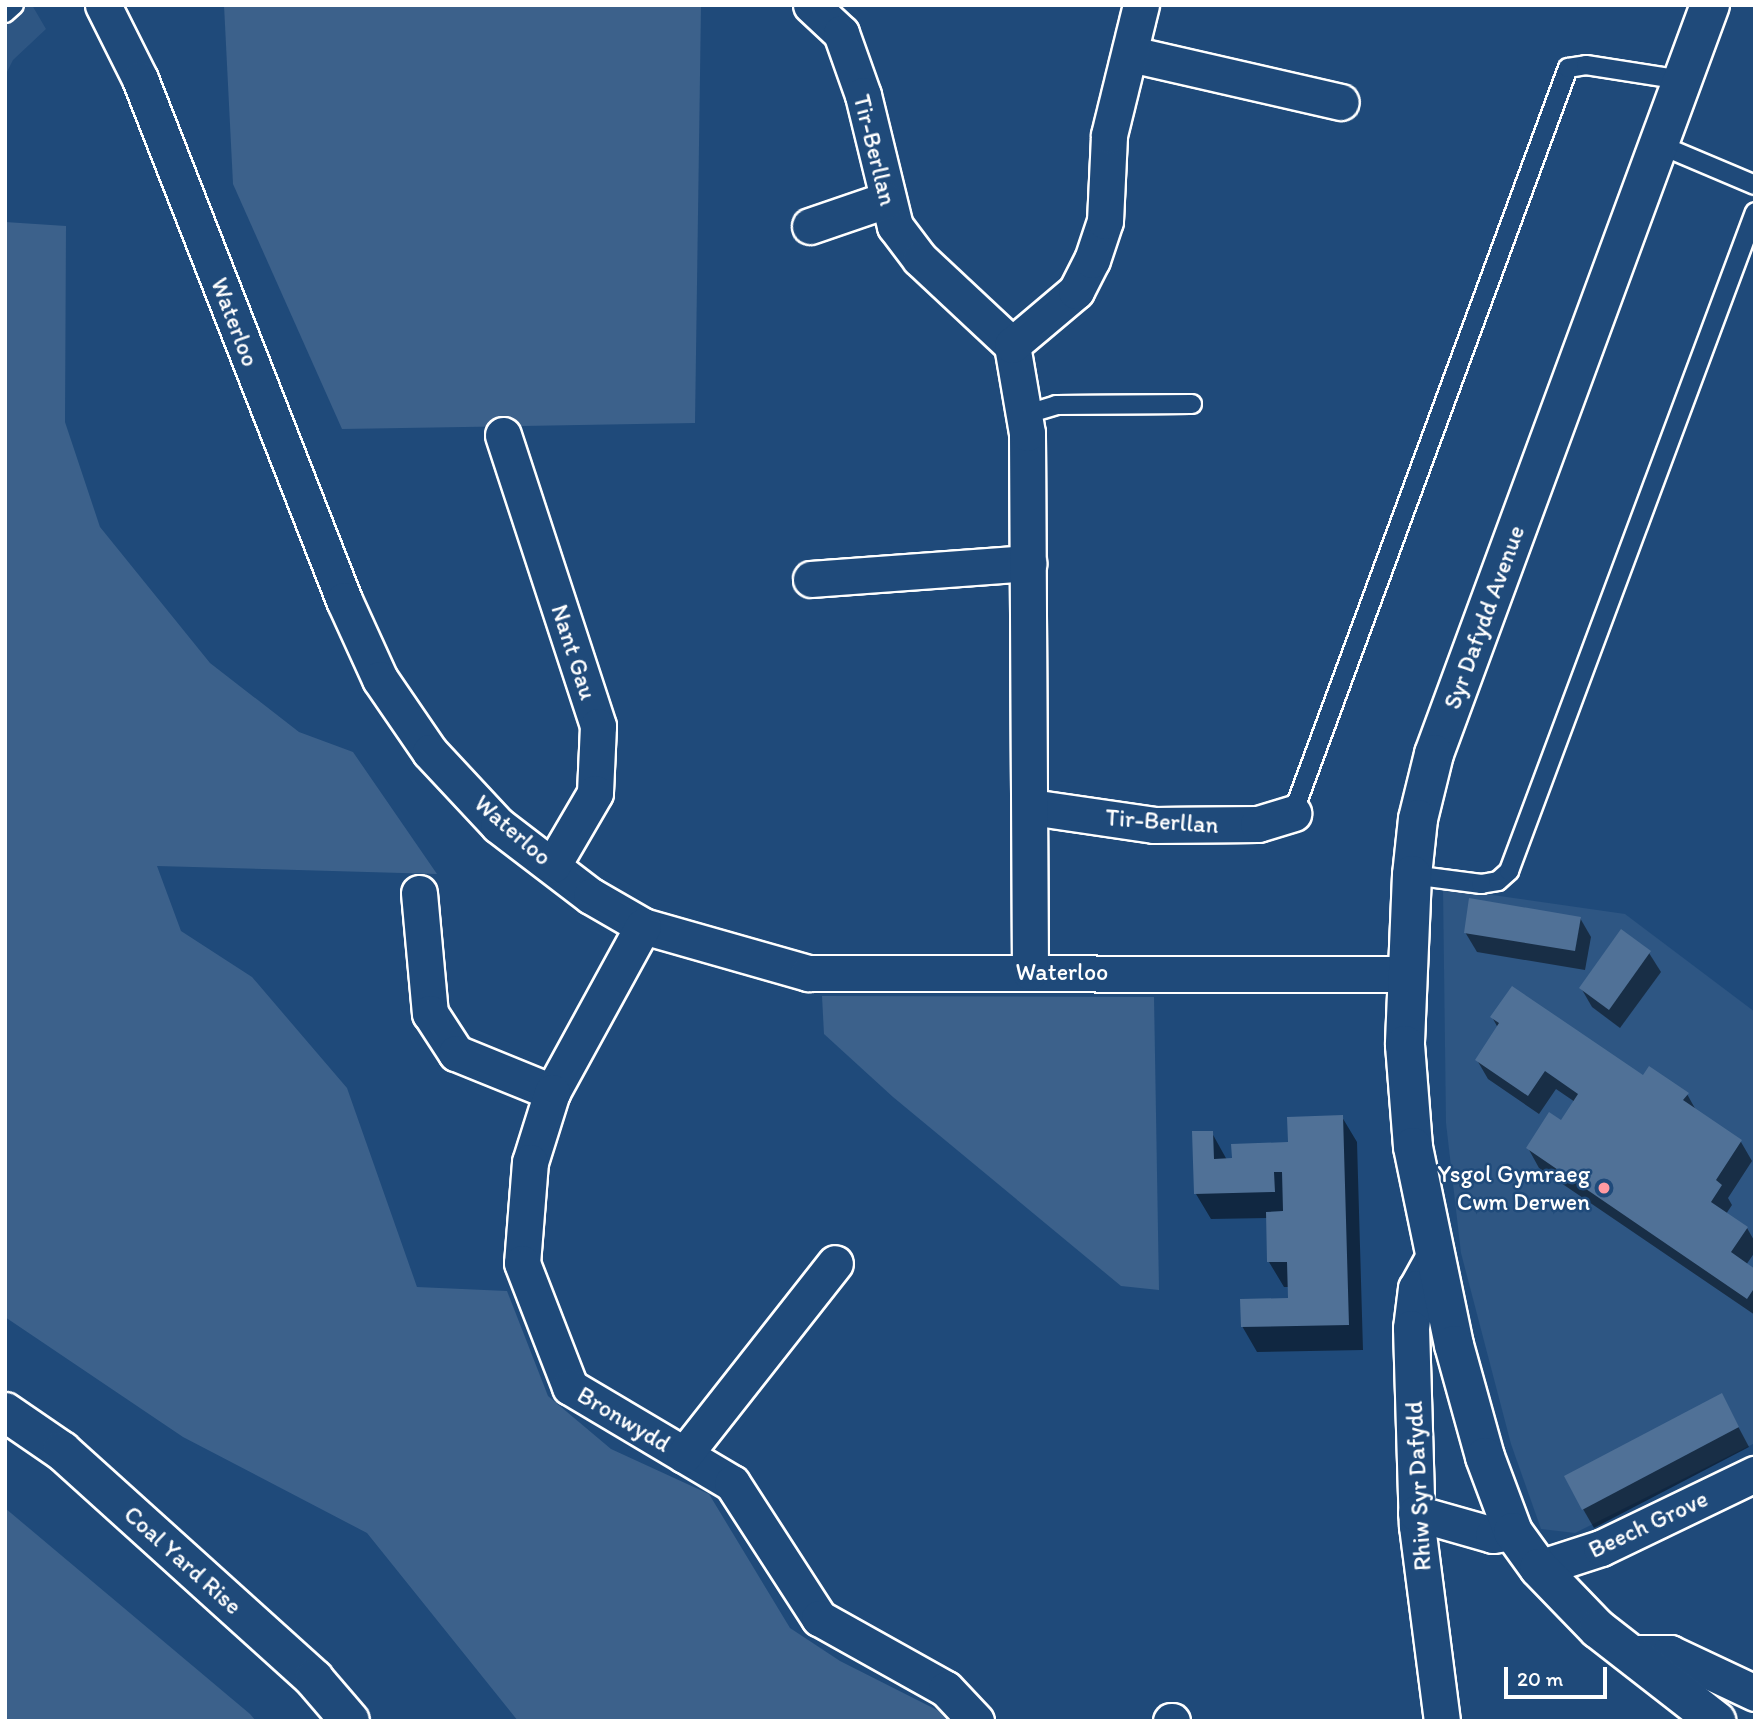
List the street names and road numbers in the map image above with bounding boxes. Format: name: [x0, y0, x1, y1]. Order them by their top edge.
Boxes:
street label: Tir-Berllan: [847, 92, 903, 208]
street label: Waterloo: [205, 274, 265, 370]
street label: Syr Dafydd Avenue: [1437, 521, 1531, 713]
street label: Nant Gau: [545, 601, 603, 703]
street label: Waterloo: [469, 789, 557, 871]
street label: Tir-Berllan: [1105, 803, 1219, 839]
street label: Waterloo: [1016, 958, 1108, 986]
street label: Bronwydd: [572, 1380, 676, 1458]
street label: Rhiw Syr Dafydd: [1399, 1401, 1437, 1571]
street label: Beech Grove: [1584, 1484, 1712, 1564]
street label: Coal Yard Rise: [119, 1500, 247, 1620]

